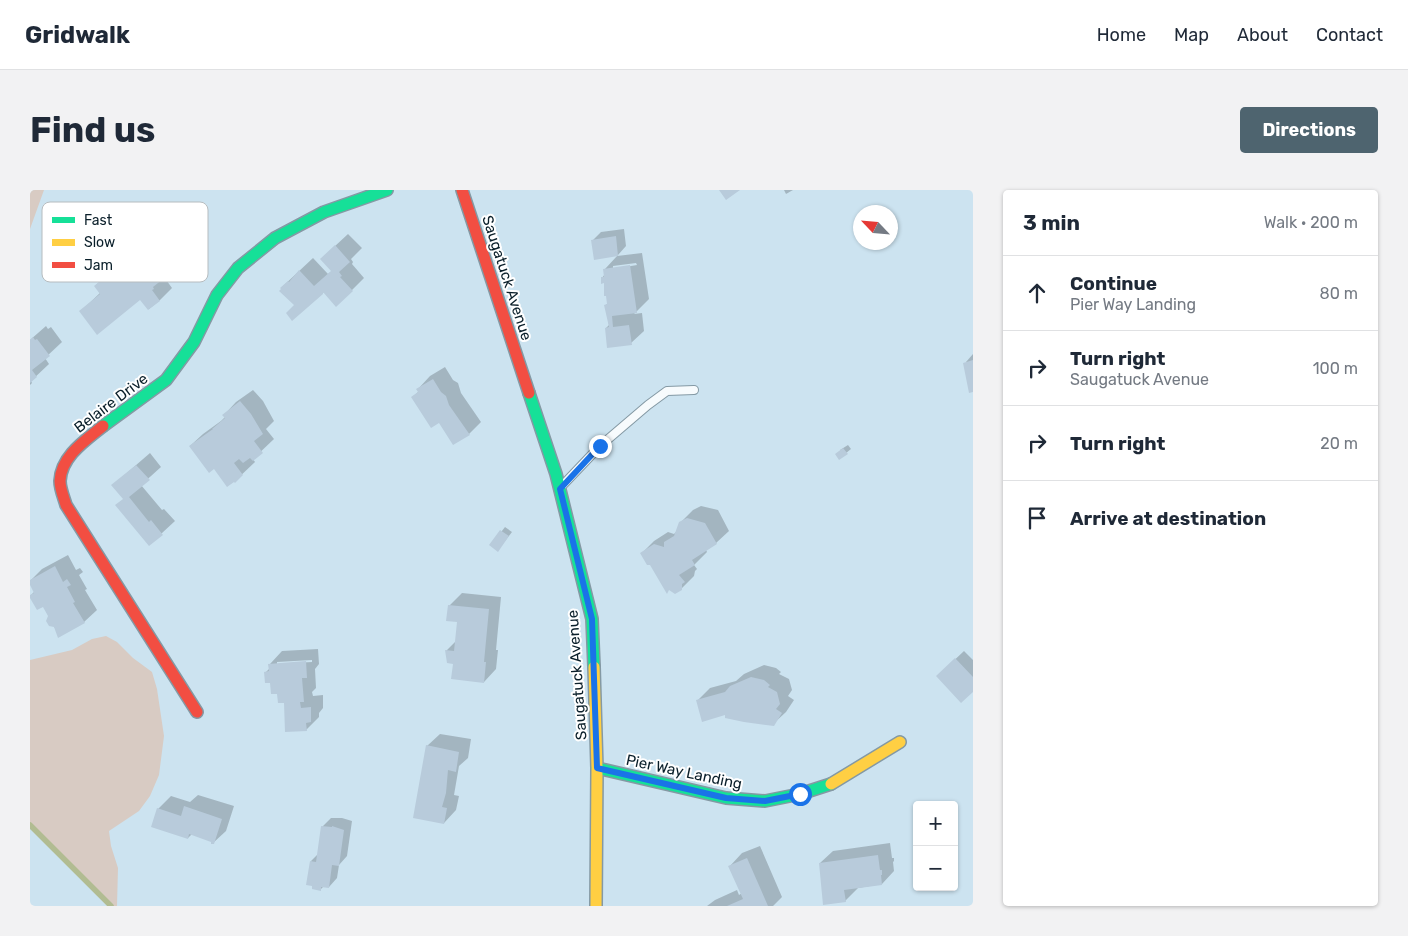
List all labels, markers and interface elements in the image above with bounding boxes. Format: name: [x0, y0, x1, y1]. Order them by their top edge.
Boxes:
text: Gridwalk: [25, 21, 130, 49]
text: Home: [1097, 24, 1146, 46]
text: Map: [1174, 24, 1209, 46]
text: About: [1237, 24, 1288, 46]
text: Contact: [1316, 24, 1383, 46]
button: Directions: [1240, 107, 1378, 153]
text: Find us: [30, 109, 155, 151]
legend: [42, 202, 208, 282]
north arrow: [853, 205, 898, 250]
text: 3 min: [1023, 210, 1080, 235]
text: Fast: [84, 212, 113, 229]
street label: Saugatuck Avenue: [478, 213, 536, 343]
text: Walk · 200 m: [1264, 213, 1358, 232]
text: Slow: [84, 234, 115, 251]
text: Jam: [84, 257, 113, 274]
text: Continue: [1070, 272, 1157, 295]
icon: ahead: [1023, 279, 1051, 307]
text: 80 m: [1320, 284, 1358, 303]
text: Pier Way Landing: [1070, 295, 1196, 314]
text: Turn right: [1070, 347, 1165, 370]
icon: right: [1023, 354, 1051, 382]
text: 100 m: [1313, 359, 1358, 378]
street label: Belaire Drive: [71, 369, 151, 437]
text: Saugatuck Avenue: [1070, 370, 1209, 389]
icon: right: [1023, 429, 1051, 457]
text: Turn right: [1070, 432, 1165, 455]
text: 20 m: [1320, 434, 1358, 453]
route end: [589, 435, 612, 458]
icon: arrive: [1023, 504, 1051, 532]
text: Arrive at destination: [1070, 507, 1266, 530]
street label: Saugatuck Avenue: [563, 609, 591, 741]
street label: Pier Way Landing: [624, 751, 744, 793]
route start: [789, 783, 812, 806]
map controls: [913, 801, 958, 891]
button: +: [913, 801, 958, 846]
button: −: [913, 846, 958, 891]

